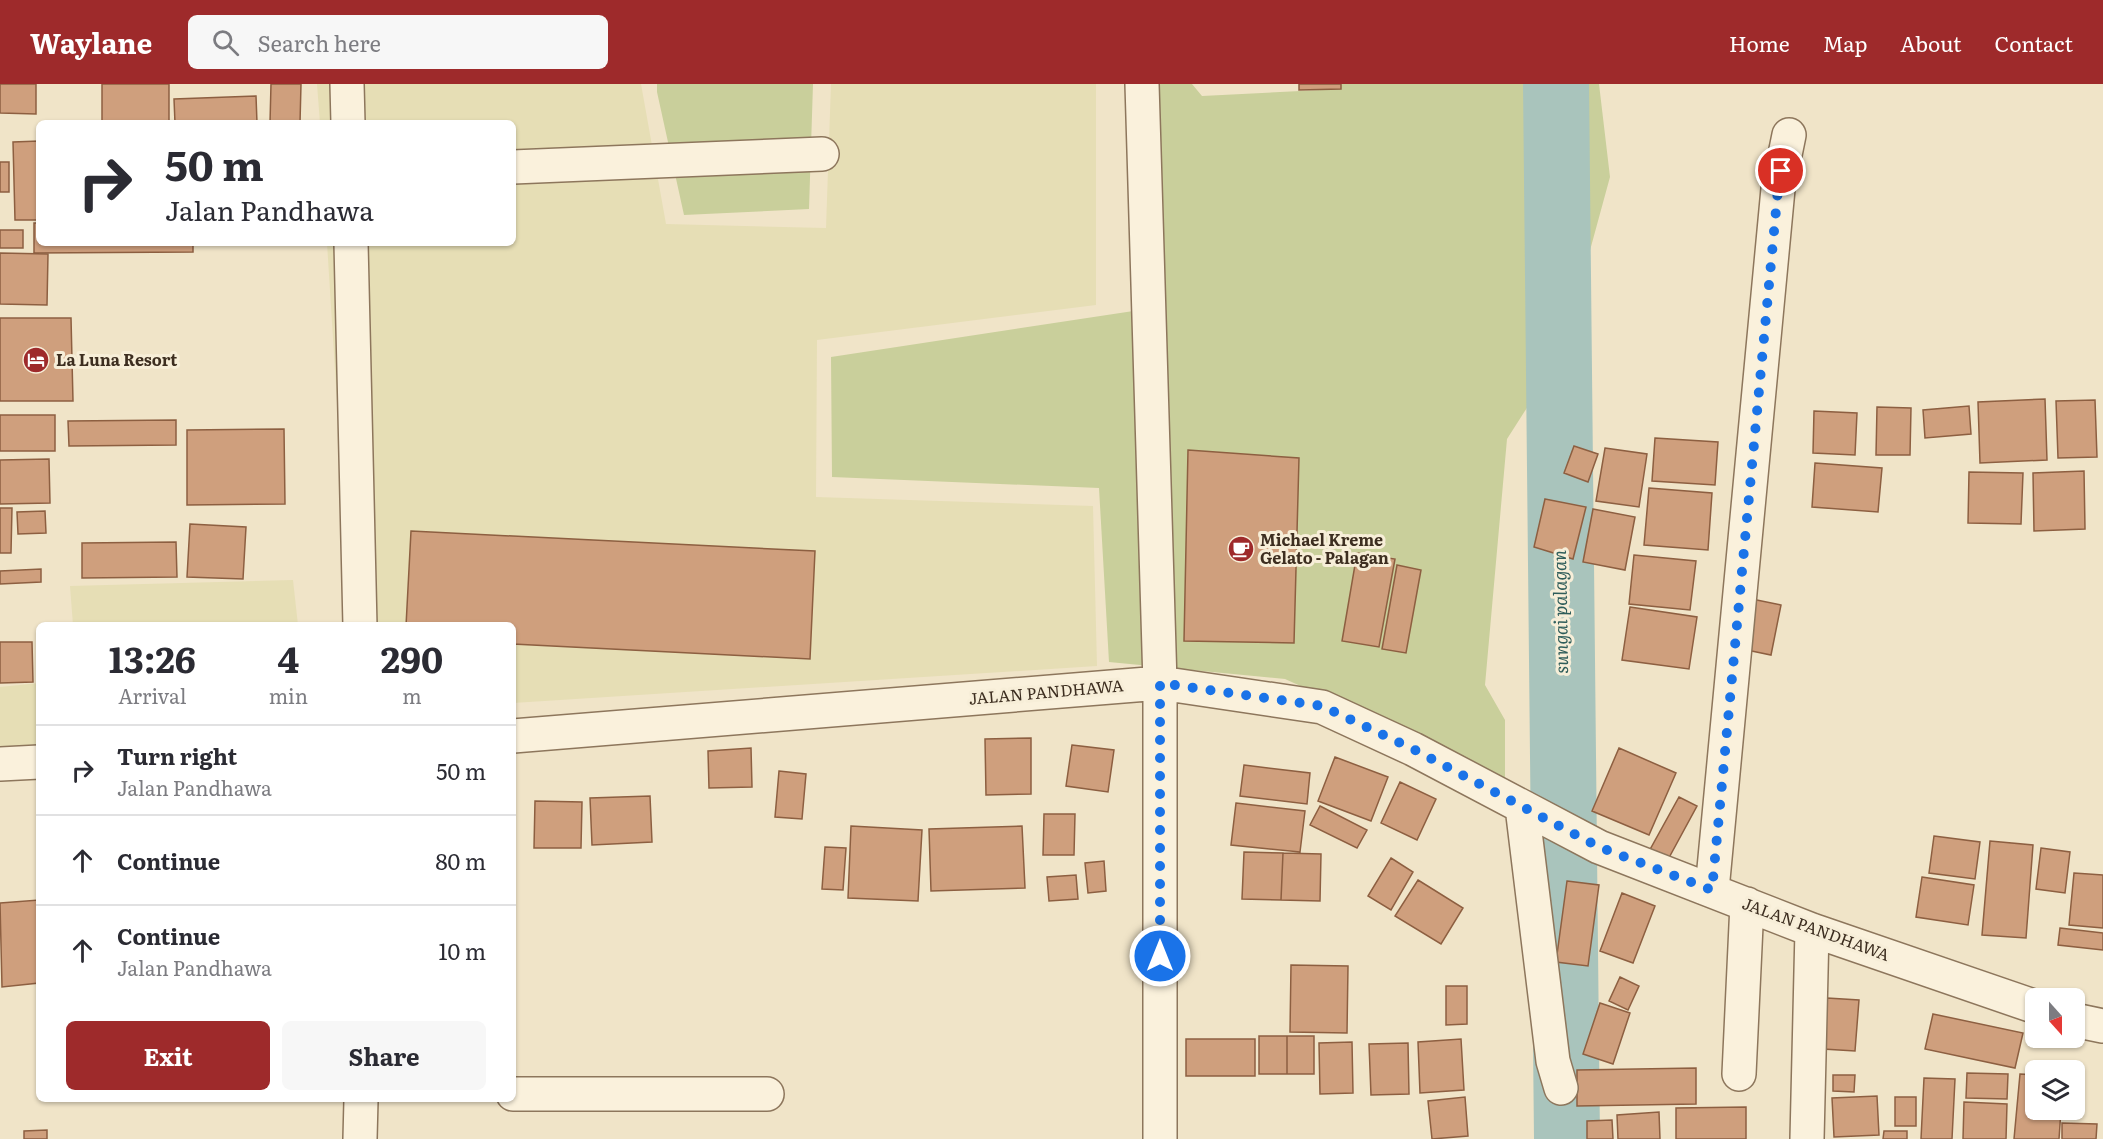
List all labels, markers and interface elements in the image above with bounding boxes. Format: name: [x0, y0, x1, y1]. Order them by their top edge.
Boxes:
search box: [188, 15, 608, 69]
text: Waylane: [30, 21, 152, 63]
icon: search: [209, 26, 242, 59]
text: Search here: [257, 26, 381, 59]
text: Home: [1729, 27, 1790, 58]
text: Map: [1823, 27, 1867, 58]
text: About: [1900, 27, 1962, 58]
text: Contact: [1995, 27, 2073, 58]
text: 50 m: [165, 132, 264, 194]
icon: right: [66, 144, 144, 222]
pin: [1755, 145, 1806, 196]
icon: arrive: [1764, 154, 1797, 187]
text: Jalan Pandhawa: [165, 189, 374, 229]
hotel icon: La Luna Resort: [21, 345, 51, 375]
place label: La Luna Resort: [56, 347, 177, 371]
place label: Michael Kreme Gelato - Palagan: [1260, 527, 1389, 569]
cafe icon: Michael Kreme Gelato - Palagan: [1226, 534, 1256, 564]
water label: sungai palagan: [1545, 550, 1574, 674]
text: 13:26: [109, 631, 196, 684]
text: 4: [278, 631, 299, 684]
text: 290: [381, 631, 443, 684]
street label: JALAN PANDHAWA: [968, 672, 1125, 710]
text: Arrival: [118, 680, 187, 710]
text: min: [269, 680, 308, 710]
text: m: [402, 680, 422, 710]
text: Turn right: [117, 739, 237, 772]
icon: right: [66, 754, 99, 787]
text: 50 m: [436, 754, 486, 787]
text: Jalan Pandhawa: [117, 772, 272, 802]
icon: ahead: [66, 844, 99, 877]
text: Continue: [117, 844, 220, 877]
text: 80 m: [435, 844, 486, 877]
street label: JALAN PANDHAWA: [1739, 890, 1894, 966]
text: Continue: [117, 919, 220, 952]
position arrow: [1128, 924, 1192, 988]
icon: ahead: [66, 934, 99, 967]
text: 10 m: [439, 934, 486, 967]
text: Jalan Pandhawa: [117, 952, 272, 982]
north arrow: [2025, 988, 2085, 1048]
map controls: [2025, 988, 2085, 1120]
button: Exit: [66, 1021, 270, 1090]
button: Share: [282, 1021, 486, 1090]
button: layers: [2025, 1060, 2085, 1120]

